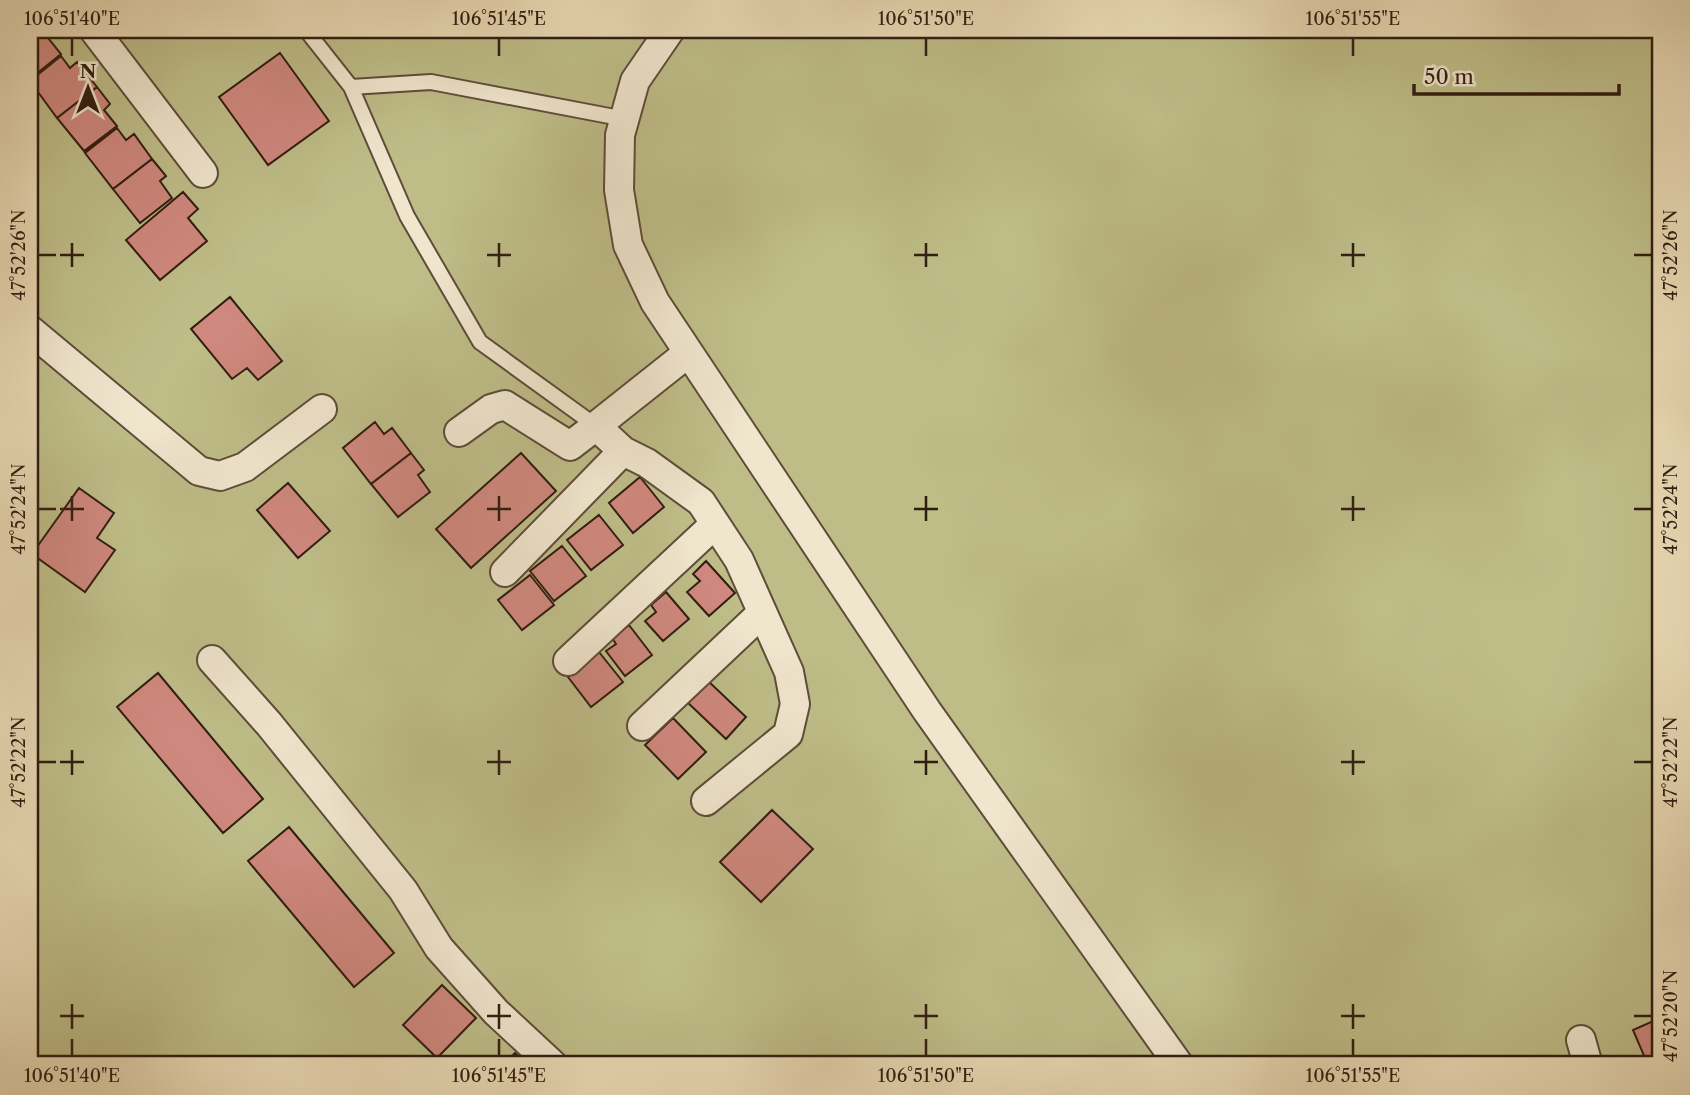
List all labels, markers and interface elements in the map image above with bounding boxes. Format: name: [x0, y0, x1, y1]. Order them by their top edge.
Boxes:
text: 106°51'40"E: [24, 8, 120, 30]
text: 106°51'45"E: [452, 8, 546, 30]
text: 106°51'50"E: [878, 8, 974, 30]
text: 106°51'55"E: [1306, 8, 1400, 30]
north arrow: [52, 52, 122, 122]
scale bar: [1414, 52, 1618, 96]
text: N: [80, 60, 96, 83]
text: 50 m: [1424, 64, 1474, 89]
text: 47°52'26"N: [8, 209, 30, 301]
text: 47°52'26"N: [1660, 209, 1682, 301]
text: 47°52'24"N: [8, 463, 30, 555]
text: 47°52'24"N: [1660, 463, 1682, 555]
text: 47°52'22"N: [8, 716, 30, 808]
text: 47°52'22"N: [1660, 716, 1682, 808]
text: 47°52'20"N: [1660, 970, 1682, 1062]
text: 106°51'40"E: [24, 1065, 120, 1087]
text: 106°51'45"E: [452, 1065, 546, 1087]
text: 106°51'50"E: [878, 1065, 974, 1087]
text: 106°51'55"E: [1306, 1065, 1400, 1087]

